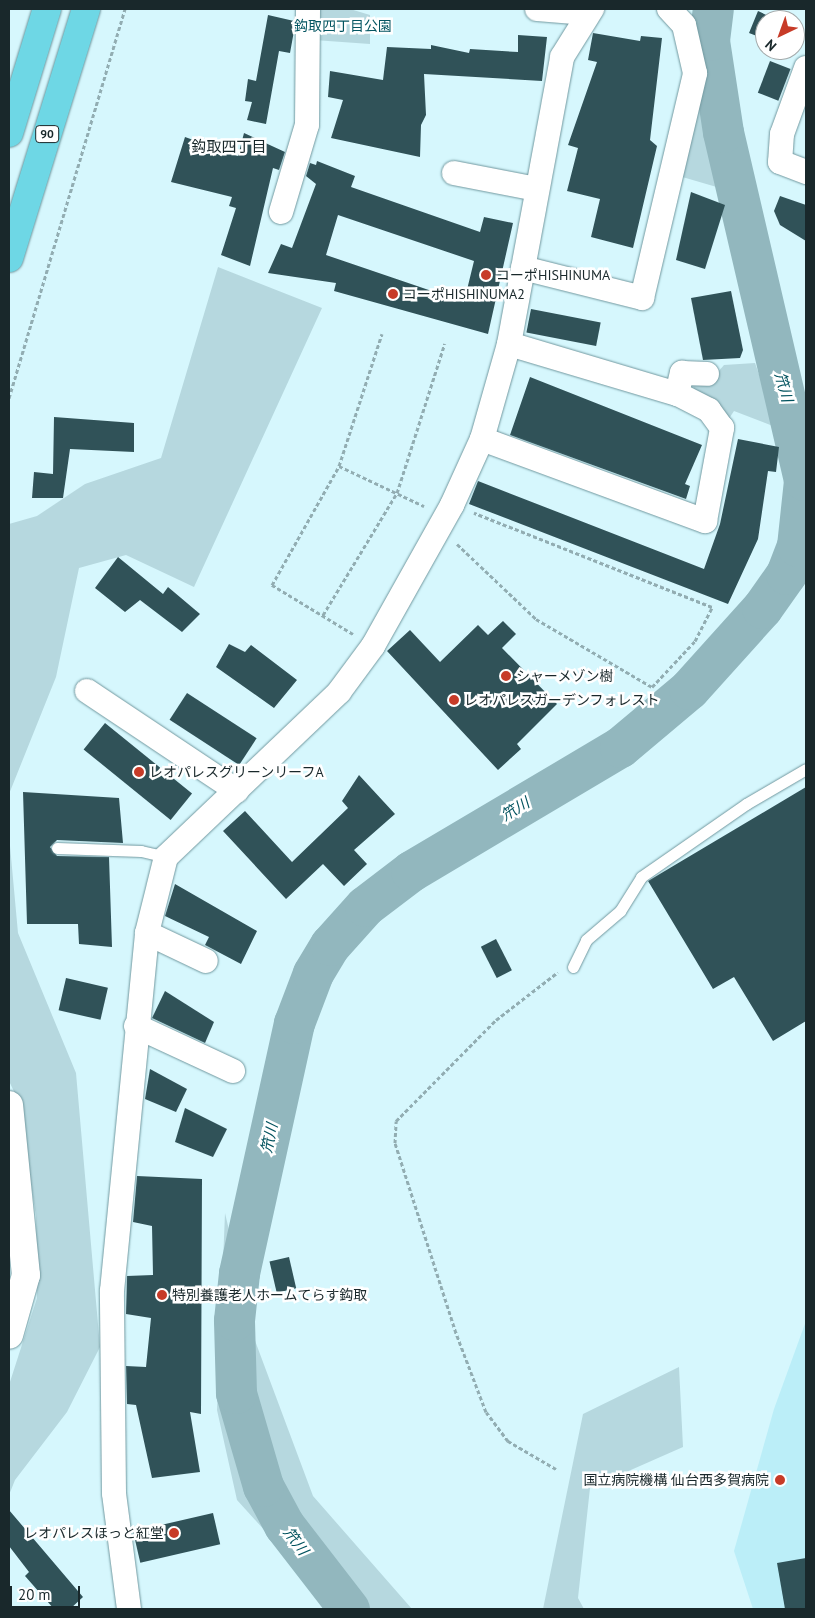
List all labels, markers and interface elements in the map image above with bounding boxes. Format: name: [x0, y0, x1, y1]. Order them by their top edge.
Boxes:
north arrow: [755, 10, 805, 60]
park label: 鈎取四丁目公園: [294, 18, 392, 34]
text: N: [761, 36, 780, 55]
road number: 90: [34, 125, 60, 144]
district label: 鈎取四丁目: [192, 138, 266, 156]
place label: コーポHISHINUMA: [496, 267, 610, 283]
marker: コーポHISHINUMA: [480, 269, 492, 281]
place label: コーポHISHINUMA2: [403, 286, 525, 302]
marker: コーポHISHINUMA2: [387, 288, 399, 300]
water label: 笊川: [771, 370, 797, 404]
place label: シャーメゾン樹: [516, 668, 614, 684]
marker: シャーメゾン樹: [500, 670, 512, 682]
place label: レオパレスガーデンフォレスト: [464, 692, 660, 708]
marker: レオパレスガーデンフォレスト: [448, 694, 460, 706]
place label: レオパレスグリーンリーフA: [149, 764, 325, 780]
marker: レオパレスグリーンリーフA: [133, 766, 145, 778]
water label: 笊川: [498, 794, 532, 824]
water label: 笊川: [257, 1121, 281, 1155]
place label: 特別養護老人ホームてらす鈎取: [172, 1287, 368, 1303]
marker: 特別養護老人ホームてらす鈎取: [156, 1289, 168, 1301]
place label: 国立病院機構 仙台西多賀病院: [583, 1472, 769, 1488]
marker: 国立病院機構 仙台西多賀病院: [773, 1473, 787, 1487]
water label: 笊川: [280, 1524, 312, 1558]
place label: レオパレスほっと紅堂: [24, 1525, 164, 1541]
marker: レオパレスほっと紅堂: [168, 1527, 180, 1539]
scale bar: [12, 1576, 82, 1608]
text: 20 m: [18, 1585, 51, 1604]

